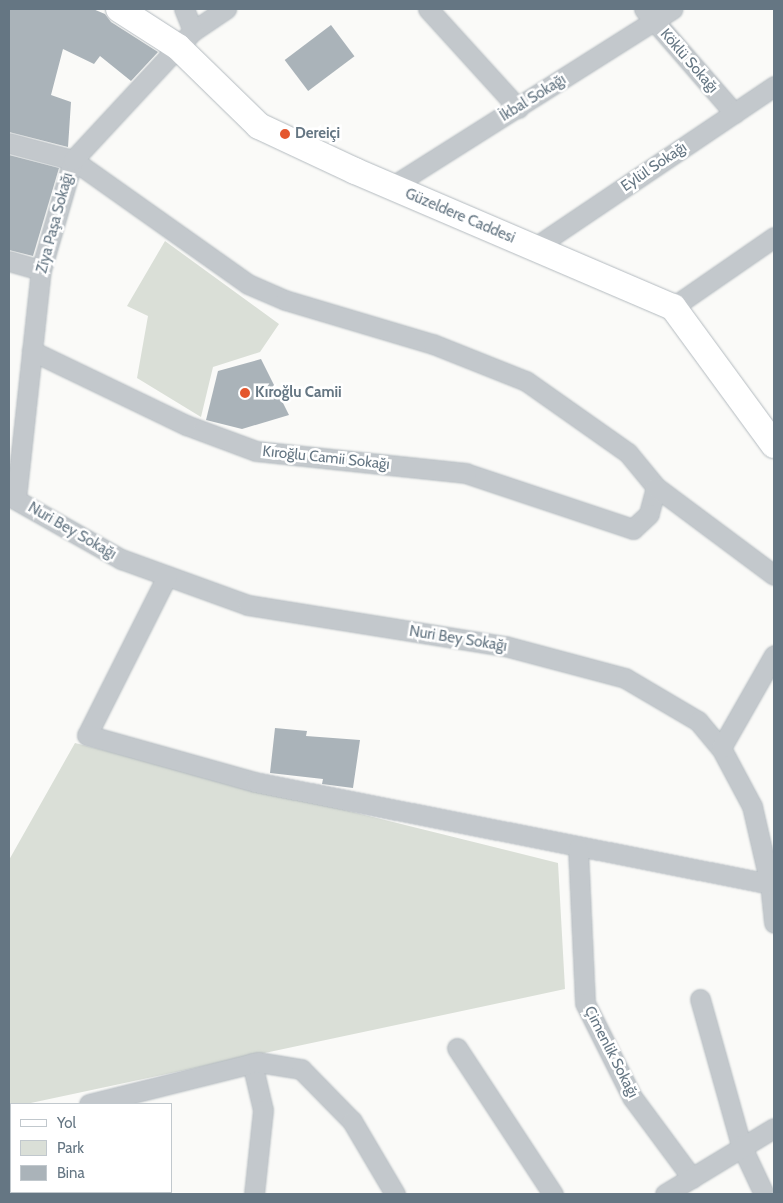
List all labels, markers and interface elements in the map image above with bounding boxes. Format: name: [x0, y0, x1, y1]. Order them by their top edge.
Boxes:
street label: Köklü Sokağı: [656, 25, 722, 97]
street label: İkbal Sokağı: [497, 71, 569, 125]
place label: Dereiçi: [295, 125, 340, 143]
marker: Dereiçi: [279, 128, 291, 140]
street label: Eylül Sokağı: [618, 138, 690, 196]
street label: Ziya Paşa Sokağı: [33, 171, 77, 275]
street label: Güzeldere Caddesi: [402, 185, 518, 247]
place label: Kıroğlu Camii: [255, 384, 342, 402]
marker: Kıroğlu Camii: [239, 387, 251, 399]
street label: Kıroğlu Camii Sokağı: [261, 442, 391, 474]
street label: Nuri Bey Sokağı: [25, 499, 119, 563]
street label: Nuri Bey Sokağı: [408, 622, 508, 656]
street label: Çimenlik Sokağı: [580, 1003, 642, 1101]
legend: [10, 1103, 172, 1193]
text: Yol: [57, 1114, 76, 1132]
text: Park: [57, 1139, 84, 1157]
text: Bina: [57, 1164, 85, 1182]

